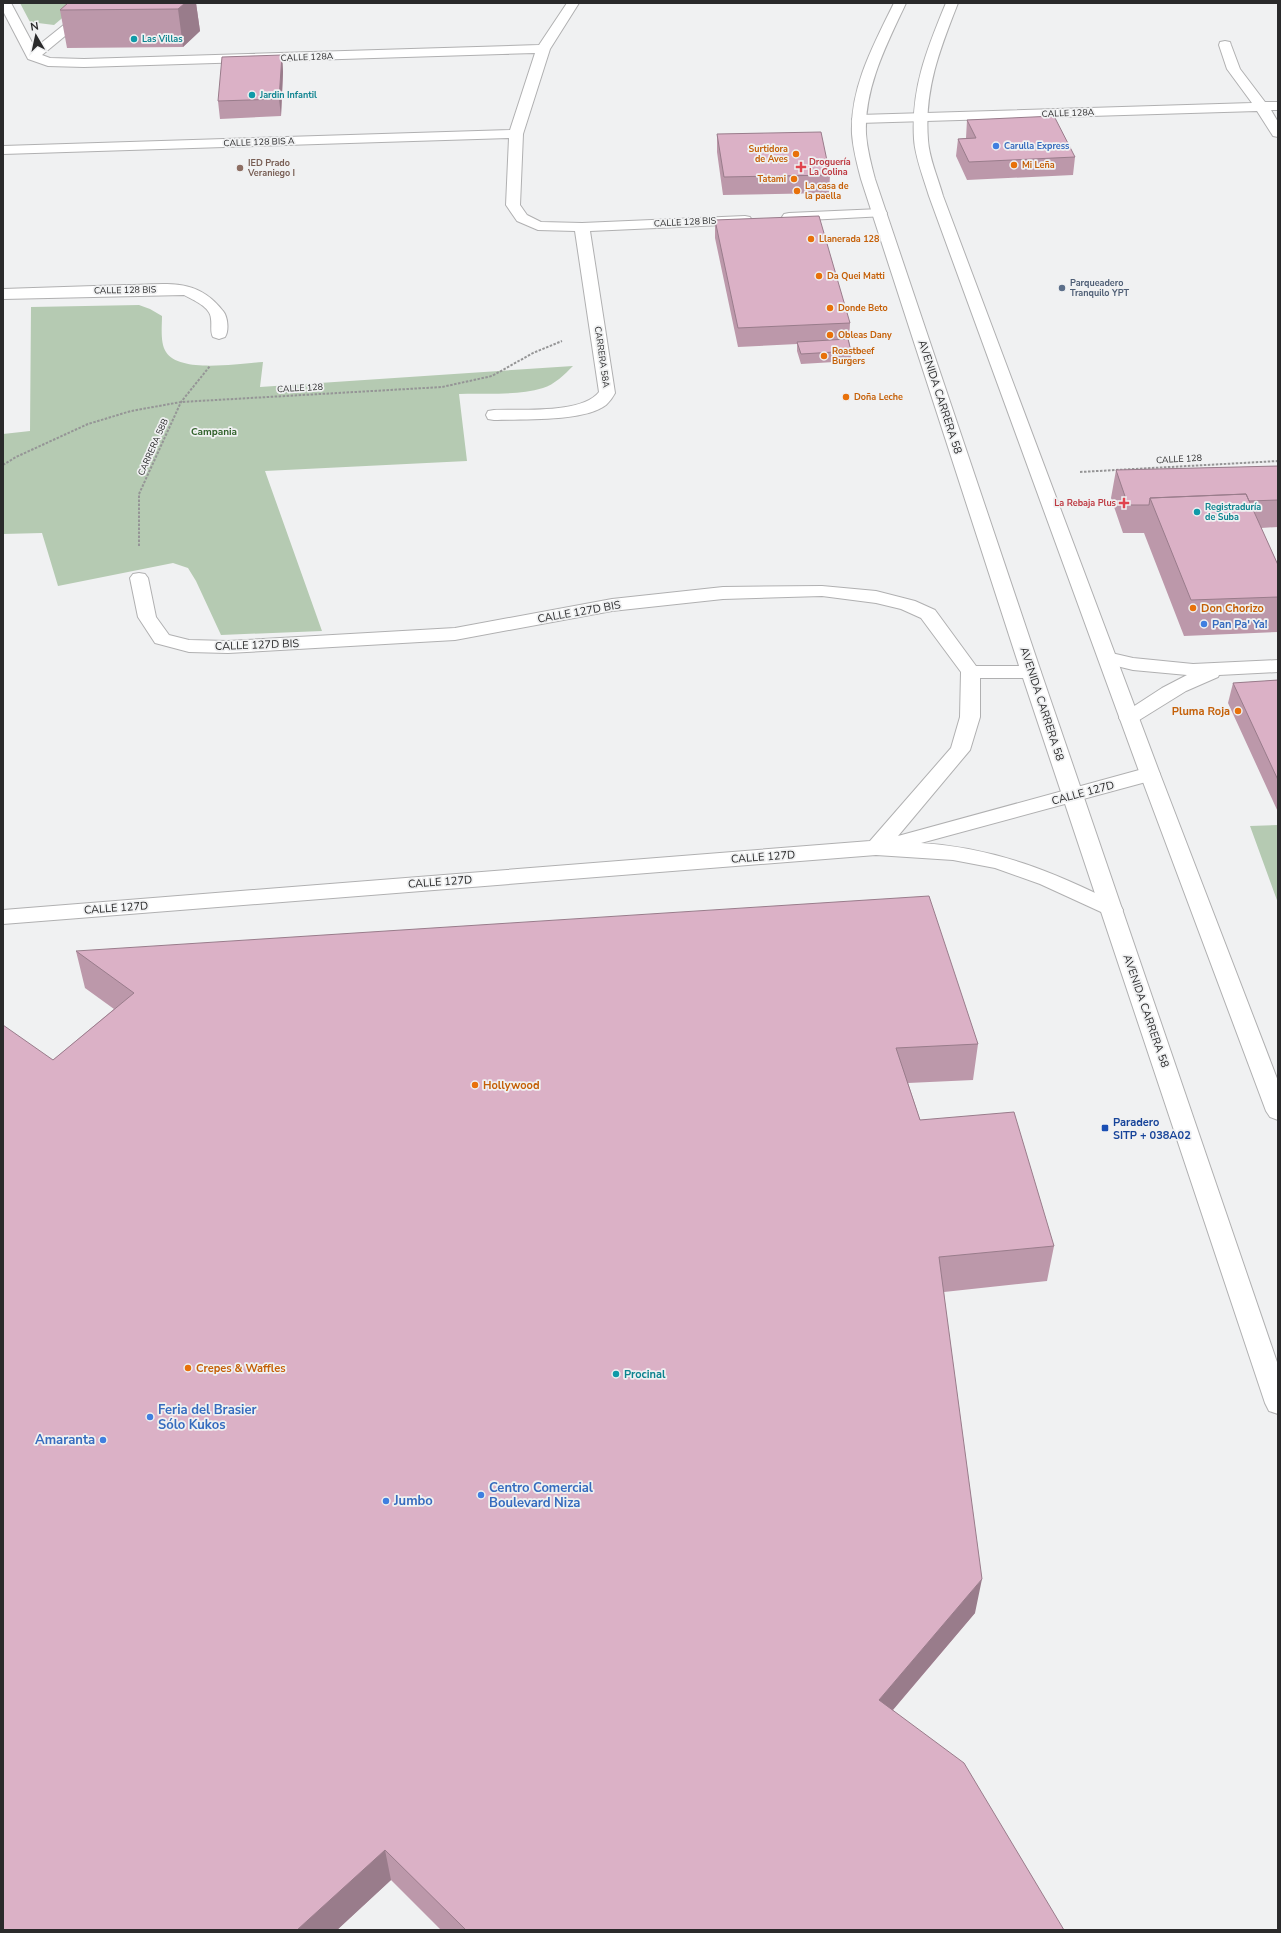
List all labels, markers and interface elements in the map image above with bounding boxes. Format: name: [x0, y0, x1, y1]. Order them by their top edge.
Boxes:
north arrow: [16, 16, 56, 56]
text: N: [29, 19, 40, 35]
place label: Las Villas: [142, 33, 183, 45]
marker: Las Villas: [129, 34, 139, 44]
street label: CALLE 128A: [281, 50, 334, 64]
place label: Jardin Infantil: [259, 89, 317, 101]
marker: Jardin Infantil: [247, 90, 257, 100]
street label: CALLE 128A: [1042, 106, 1095, 120]
street label: CALLE 128 BIS A: [223, 135, 295, 149]
place label: Carulla Express: [1004, 140, 1070, 152]
marker: Carulla Express: [991, 141, 1001, 151]
place label: Surtidora de Aves: [749, 143, 789, 165]
marker: Surtidora de Aves: [791, 149, 801, 159]
place label: Droguería La Colina: [809, 156, 851, 178]
place label: IED Prado Veraniego I: [247, 157, 295, 179]
place label: Mi Leña: [1022, 159, 1055, 171]
marker: Mi Leña: [1009, 160, 1019, 170]
marker: Droguería La Colina: [796, 162, 806, 172]
marker: IED Prado Veraniego I: [235, 163, 245, 173]
place label: Tatami: [758, 173, 786, 185]
marker: Tatami: [789, 174, 799, 184]
place label: La casa de la paella: [805, 180, 849, 202]
marker: La casa de la paella: [792, 186, 802, 196]
street label: CALLE 128 BIS: [654, 214, 717, 230]
place label: Llanerada 128: [819, 233, 880, 245]
marker: Llanerada 128: [806, 234, 816, 244]
place label: Da Quei Matti: [827, 270, 885, 282]
marker: Da Quei Matti: [814, 271, 824, 281]
place label: Parqueadero Tranquilo YPT: [1070, 277, 1129, 299]
street label: CALLE 128 BIS: [94, 283, 157, 297]
marker: Parqueadero Tranquilo YPT: [1057, 283, 1067, 293]
place label: Donde Beto: [838, 302, 888, 314]
marker: Donde Beto: [825, 303, 835, 313]
street label: CARRERA 58A: [592, 326, 612, 389]
place label: Obleas Dany: [838, 329, 892, 341]
marker: Obleas Dany: [825, 330, 835, 340]
street label: AVENIDA CARRERA 58: [914, 338, 966, 456]
place label: Roastbeef Burgers: [832, 345, 875, 367]
marker: Roastbeef Burgers: [819, 351, 829, 361]
street label: CALLE 128: [277, 381, 323, 395]
place label: Doña Leche: [854, 391, 903, 403]
marker: Doña Leche: [841, 392, 851, 402]
street label: CARRERA 58B: [135, 416, 171, 478]
district label: Campania: [191, 425, 237, 439]
street label: CALLE 128: [1156, 452, 1202, 466]
place label: La Rebaja Plus: [1054, 497, 1117, 509]
marker: La Rebaja Plus: [1119, 498, 1129, 508]
place label: Registraduría de Suba: [1205, 501, 1261, 523]
marker: Registraduría de Suba: [1192, 507, 1202, 517]
street label: CALLE 127D BIS: [536, 597, 622, 627]
place label: Don Chorizo: [1201, 601, 1264, 616]
marker: Don Chorizo: [1188, 603, 1198, 613]
place label: Pan Pa' Ya!: [1212, 617, 1268, 632]
marker: Pan Pa' Ya!: [1199, 619, 1209, 629]
street label: CALLE 127D BIS: [215, 636, 300, 654]
street label: AVENIDA CARRERA 58: [1016, 645, 1068, 763]
place label: Pluma Roja: [1172, 704, 1230, 719]
marker: Pluma Roja: [1233, 706, 1243, 716]
street label: CALLE 127D: [1050, 777, 1116, 809]
street label: CALLE 127D: [730, 847, 796, 867]
street label: CALLE 127D: [407, 872, 473, 892]
street label: CALLE 127D: [83, 898, 149, 918]
street label: AVENIDA CARRERA 58: [1120, 952, 1173, 1070]
place label: Hollywood: [483, 1078, 540, 1093]
marker: Hollywood: [470, 1080, 480, 1090]
place label: Paradero SITP + 038A02: [1113, 1115, 1191, 1143]
marker: Paradero SITP + 038A02: [1100, 1123, 1110, 1133]
place label: Crepes & Waffles: [196, 1361, 286, 1376]
marker: Crepes & Waffles: [183, 1363, 193, 1373]
place label: Procinal: [624, 1367, 666, 1382]
marker: Procinal: [611, 1369, 621, 1379]
place label: Feria del Brasier Sólo Kukos: [158, 1401, 257, 1434]
marker: Feria del Brasier Sólo Kukos: [145, 1412, 155, 1422]
place label: Amaranta: [35, 1431, 95, 1449]
marker: Amaranta: [98, 1435, 108, 1445]
place label: Centro Comercial Boulevard Niza: [489, 1479, 594, 1512]
marker: Centro Comercial Boulevard Niza: [476, 1490, 486, 1500]
place label: Jumbo: [393, 1492, 433, 1510]
marker: Jumbo: [381, 1496, 391, 1506]

